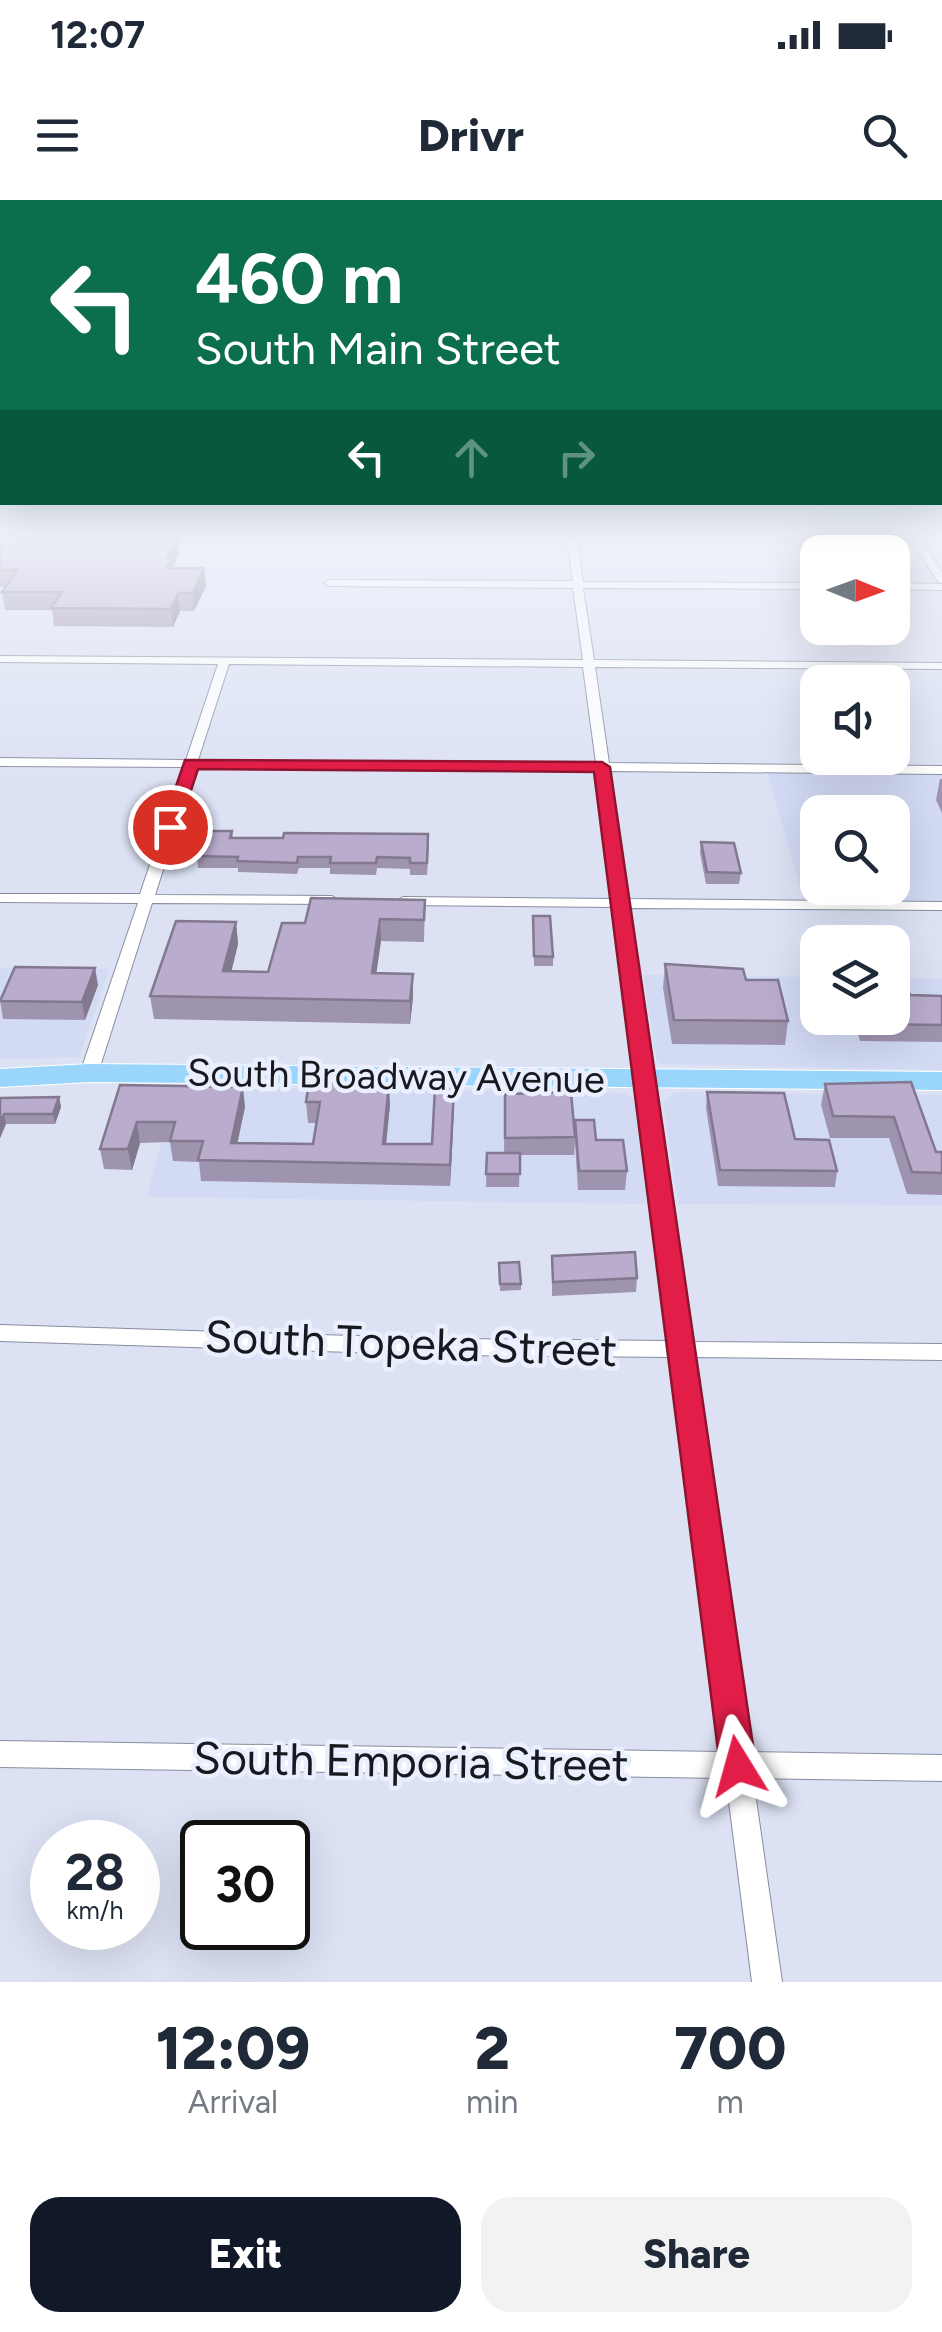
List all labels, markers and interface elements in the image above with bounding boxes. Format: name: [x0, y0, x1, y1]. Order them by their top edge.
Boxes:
text: 12:07: [50, 12, 145, 58]
icon: menu: [30, 108, 85, 163]
text: Drivr: [418, 108, 524, 162]
icon: search: [857, 108, 912, 163]
text: 460 m: [195, 236, 403, 321]
icon: left: [30, 240, 160, 370]
text: South Main Street: [195, 321, 561, 375]
icon: left: [339, 430, 394, 485]
icon: ahead: [444, 430, 499, 485]
icon: right: [549, 430, 604, 485]
north arrow: [800, 535, 910, 645]
map controls: [800, 535, 910, 1035]
button: sound: [800, 665, 910, 775]
pin: [128, 785, 213, 870]
button: search: [800, 795, 910, 905]
icon: arrive: [143, 800, 198, 855]
button: layers: [800, 925, 910, 1035]
street label: South Broadway Avenue: [187, 1049, 605, 1103]
street label: South Topeka Street: [204, 1309, 618, 1377]
position arrow: [686, 1714, 790, 1818]
street label: South Emporia Street: [193, 1730, 629, 1792]
speed limit sign: 30: [180, 1820, 310, 1950]
text: 28: [65, 1842, 125, 1903]
text: km/h: [66, 1895, 124, 1925]
text: 12:09: [156, 2012, 310, 2084]
text: 2: [475, 2012, 510, 2084]
text: 700: [674, 2012, 786, 2084]
text: Arrival: [188, 2083, 278, 2121]
text: min: [466, 2083, 518, 2121]
text: m: [717, 2083, 744, 2121]
button: Exit: [30, 2197, 461, 2312]
button: Share: [481, 2197, 912, 2312]

